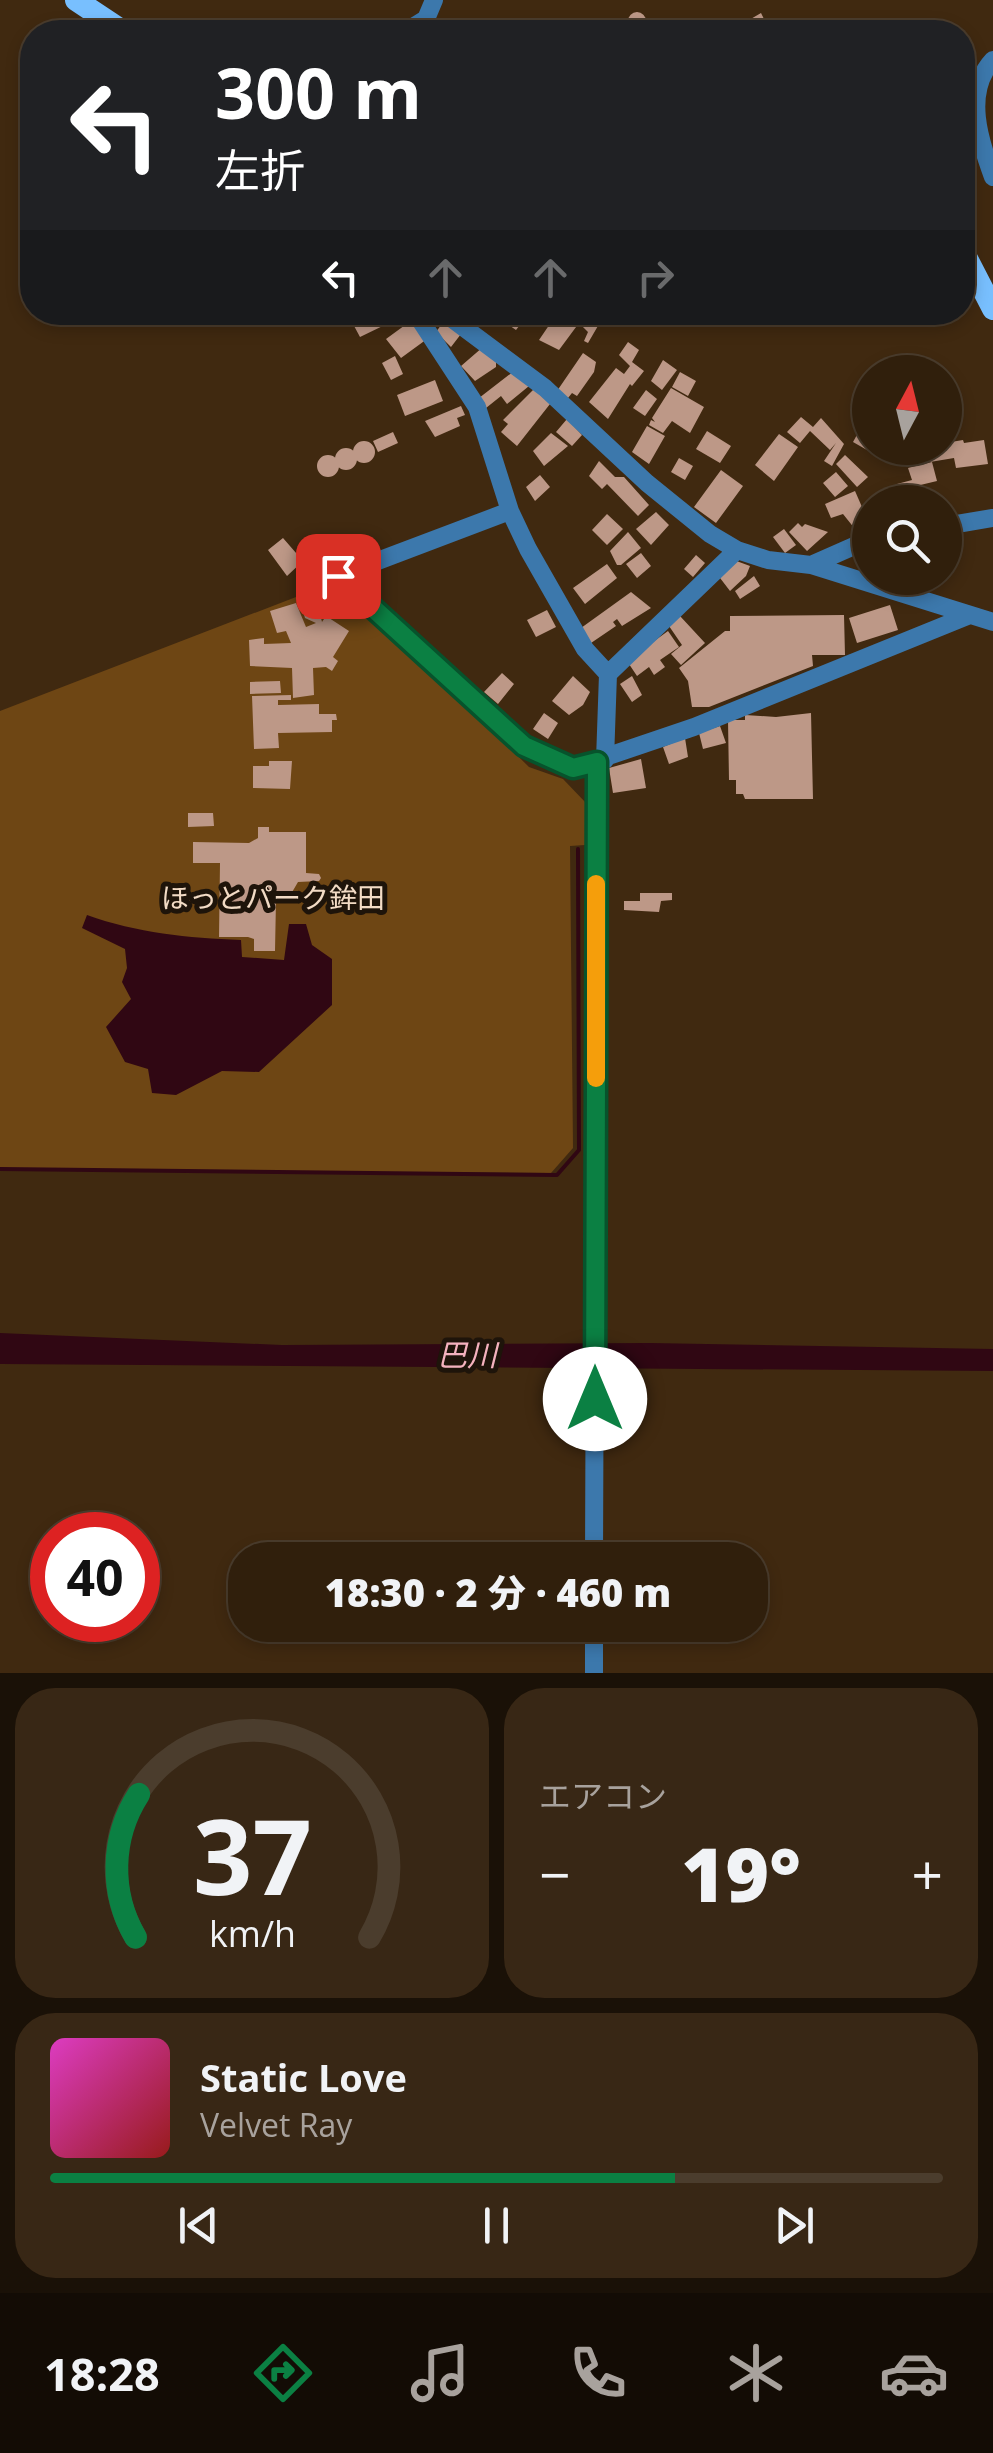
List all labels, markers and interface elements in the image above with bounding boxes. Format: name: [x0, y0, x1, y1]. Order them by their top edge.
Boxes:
text: 300 m: [215, 44, 422, 140]
icon: left: [50, 60, 180, 190]
text: 左折: [215, 139, 305, 200]
icon: left: [313, 250, 368, 305]
icon: ahead: [418, 250, 473, 305]
icon: ahead: [523, 250, 578, 305]
icon: right: [628, 250, 683, 305]
north arrow: [852, 355, 962, 465]
map controls: [852, 355, 962, 595]
button: search: [852, 485, 962, 595]
pin: [296, 534, 381, 619]
icon: arrive: [311, 549, 366, 604]
park label: ほっとパーク鉾田: [161, 878, 385, 916]
water label: 巴川: [437, 1334, 500, 1375]
position arrow: [543, 1347, 647, 1451]
speed limit sign: 40: [30, 1512, 160, 1642]
text: 18:30 · 2 分 · 460 m: [325, 1566, 671, 1618]
text: エアコン: [539, 1774, 667, 1817]
text: 37: [193, 1784, 311, 1925]
text: 19°: [681, 1822, 801, 1924]
text: −: [539, 1836, 570, 1911]
text: +: [912, 1836, 943, 1911]
text: km/h: [209, 1909, 295, 1957]
text: Static Love: [200, 2051, 407, 2103]
text: Velvet Ray: [200, 2103, 352, 2146]
icon: previous: [171, 2198, 226, 2253]
icon: pause: [469, 2198, 524, 2253]
icon: next: [767, 2198, 822, 2253]
icon: directions: [248, 2338, 318, 2408]
icon: music: [405, 2338, 475, 2408]
icon: phone: [563, 2338, 633, 2408]
icon: climate: [721, 2338, 791, 2408]
icon: car: [879, 2338, 949, 2408]
text: 18:28: [44, 2343, 160, 2404]

